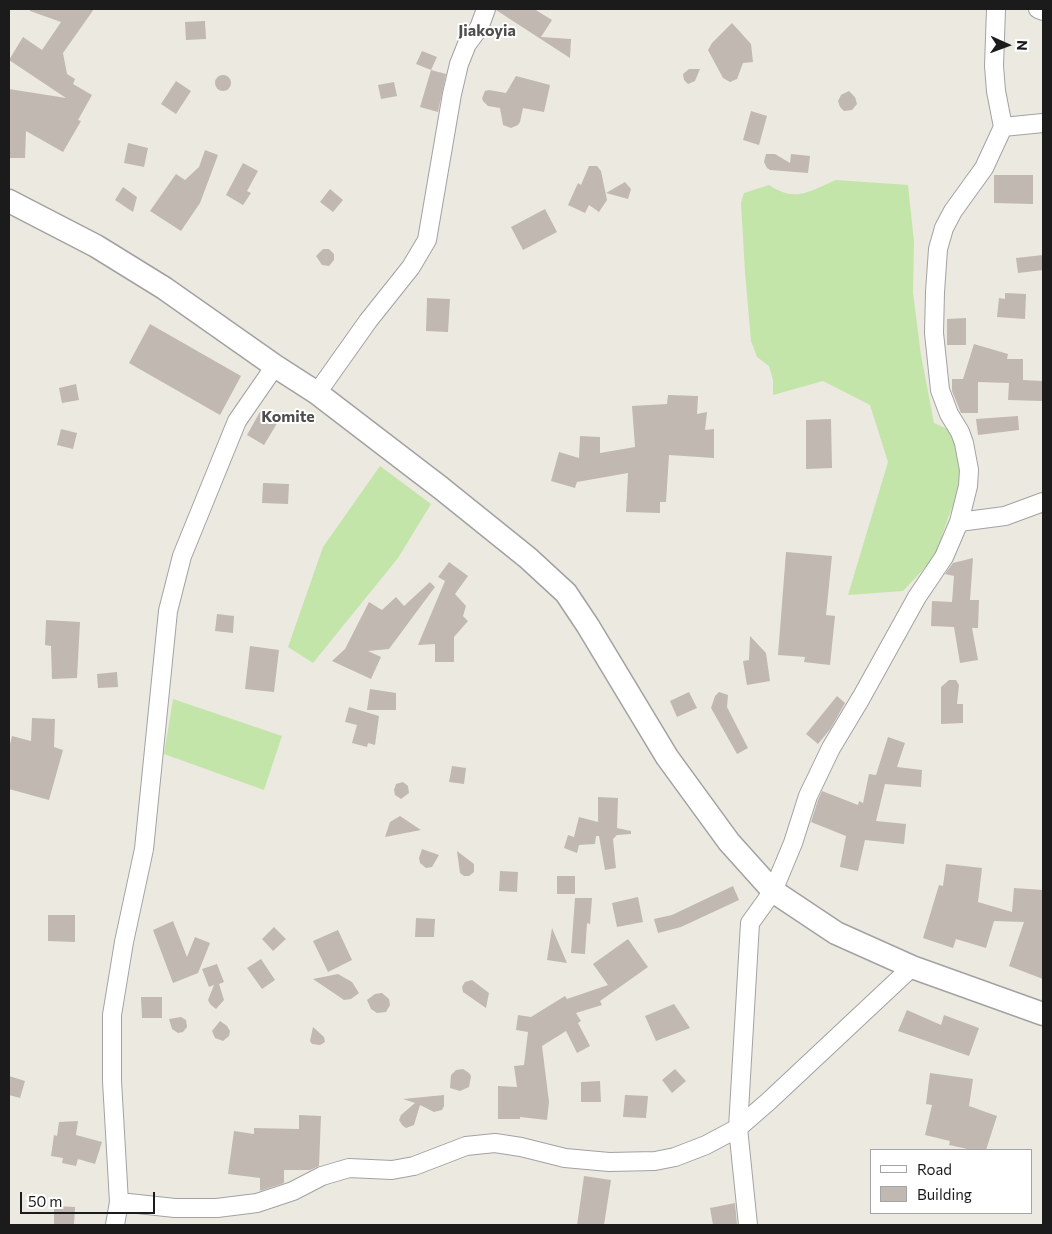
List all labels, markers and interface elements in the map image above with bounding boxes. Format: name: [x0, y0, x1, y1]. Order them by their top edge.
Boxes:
north arrow: [982, 20, 1032, 70]
district label: Jiakoyia: [458, 21, 516, 41]
text: N: [1014, 40, 1031, 51]
district label: Komite: [261, 407, 315, 427]
legend: [870, 1149, 1032, 1214]
text: Road: [917, 1160, 952, 1178]
scale bar: [22, 1182, 158, 1214]
text: Building: [917, 1185, 972, 1203]
text: 50 m: [28, 1192, 62, 1210]

